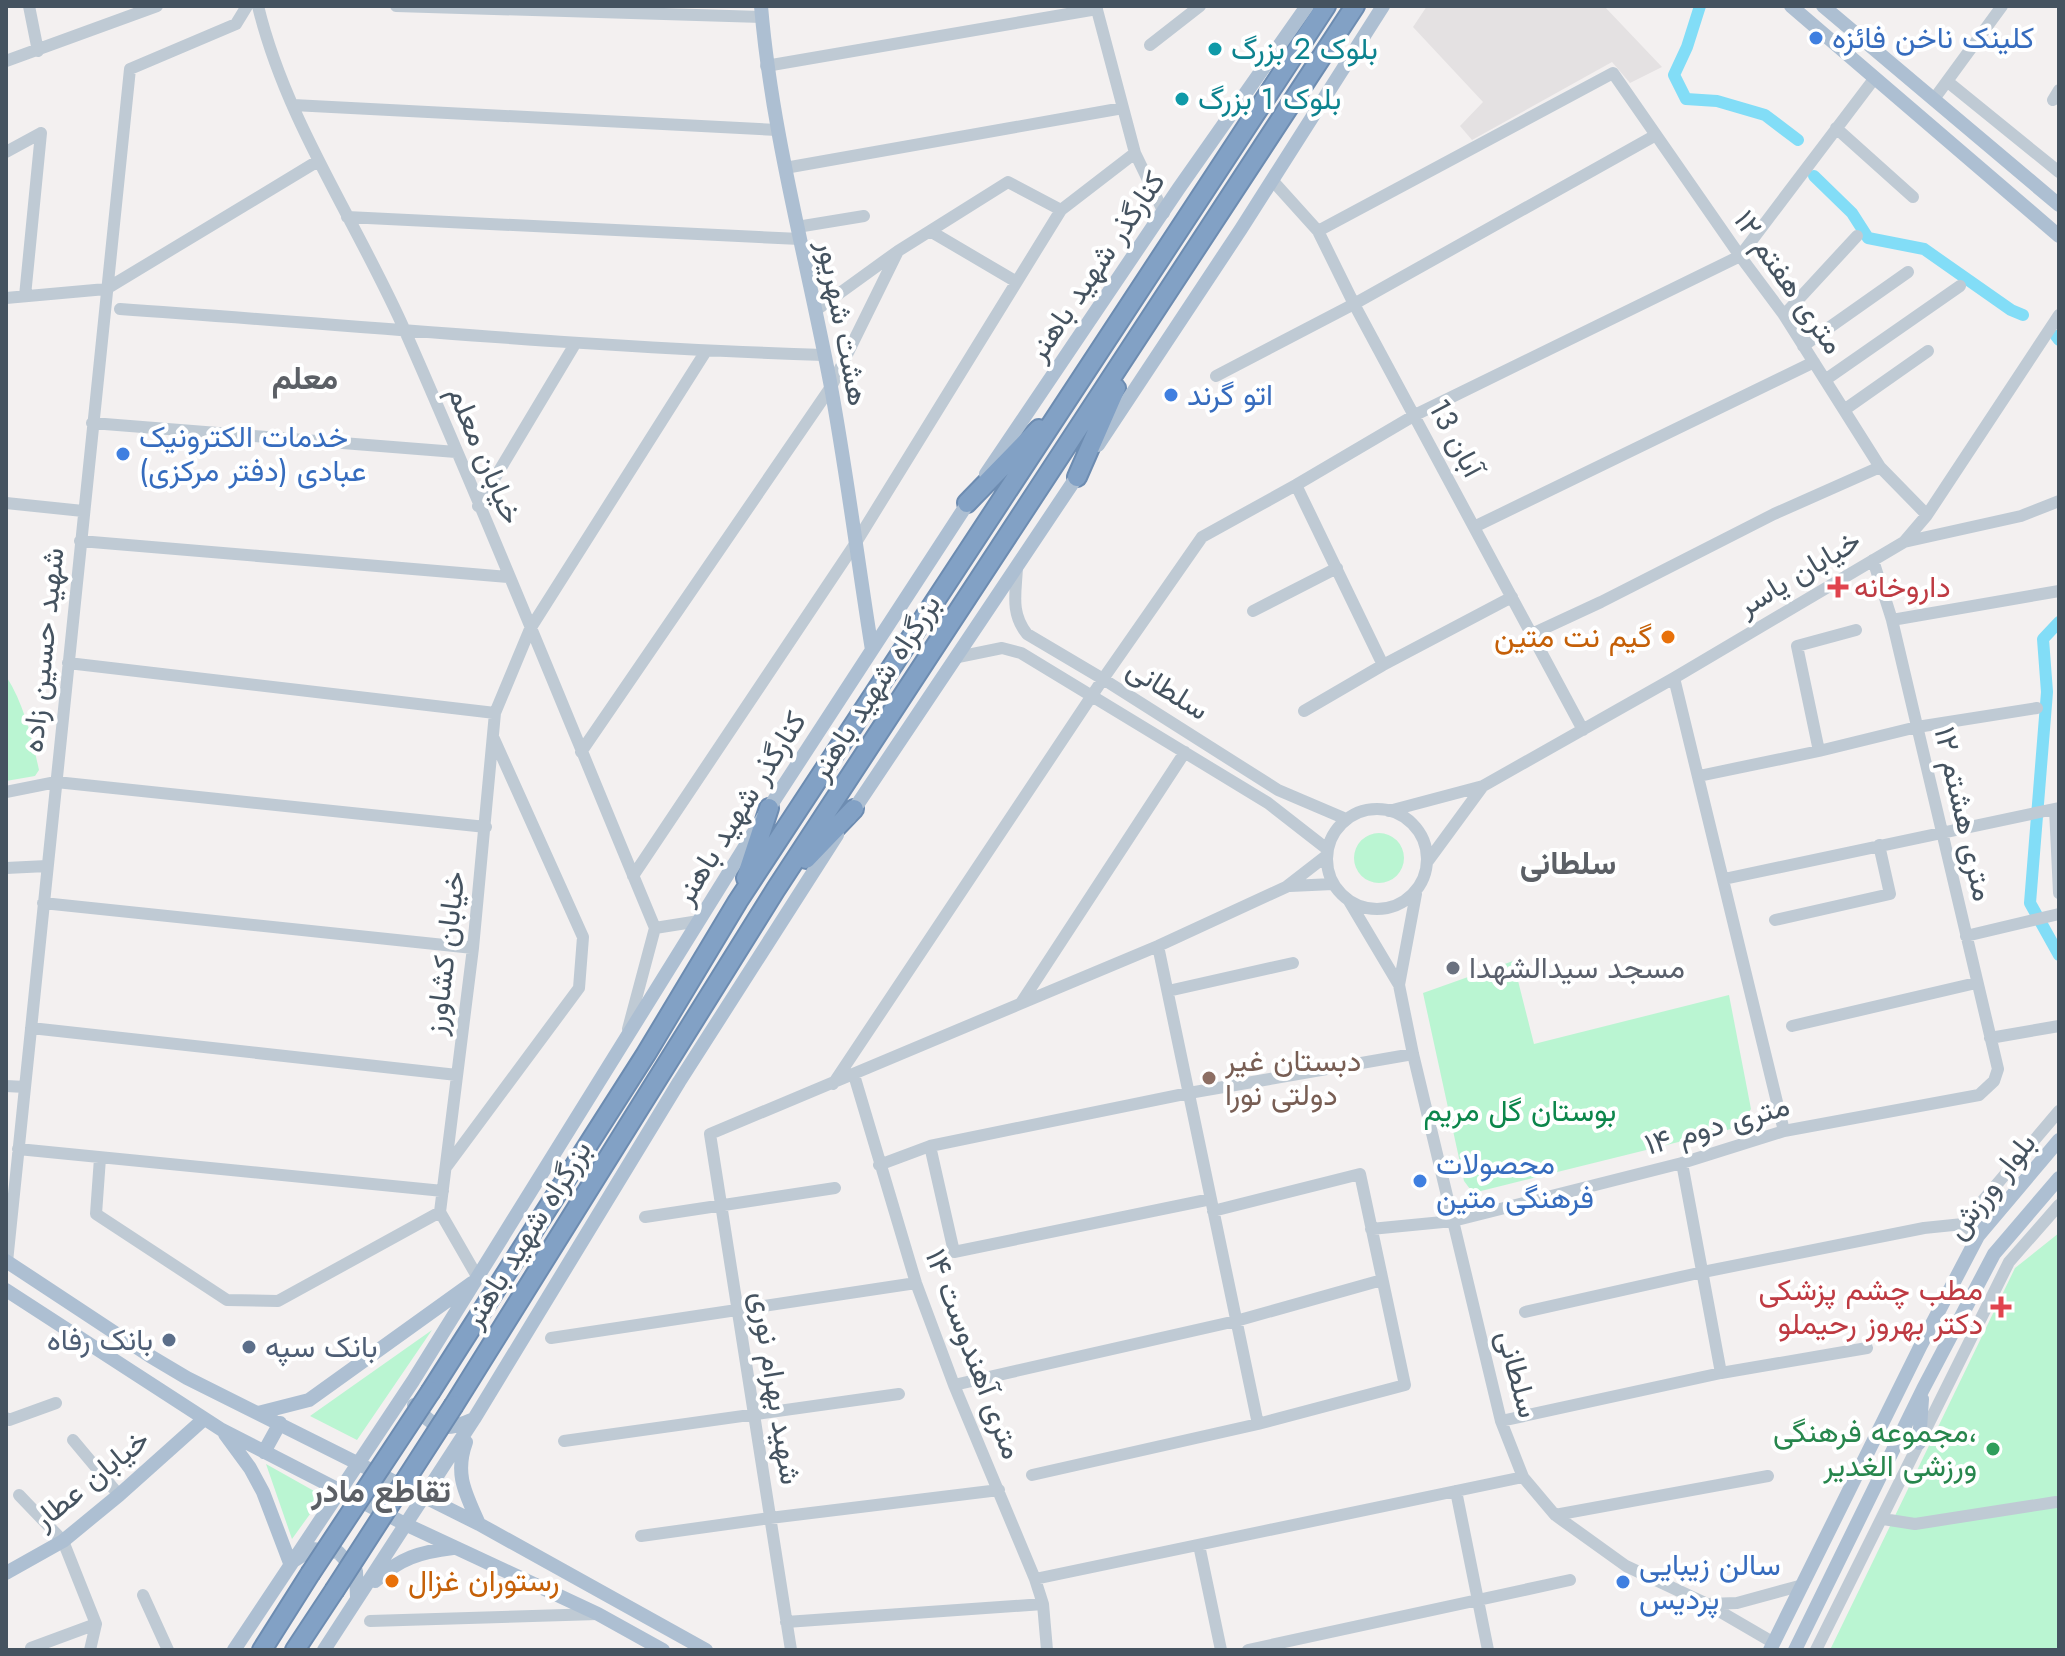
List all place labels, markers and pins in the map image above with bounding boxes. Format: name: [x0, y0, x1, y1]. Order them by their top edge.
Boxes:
place label: کلینک ناخن فائزه: [1832, 16, 2034, 59]
place label: بلوک 2 بزرگ: [1231, 27, 1378, 70]
marker: کلینک ناخن فائزه: [1807, 29, 1825, 47]
marker: بلوک 2 بزرگ: [1206, 40, 1224, 58]
place label: بلوک 1 بزرگ: [1198, 77, 1341, 120]
marker: بلوک 1 بزرگ: [1173, 90, 1191, 108]
place label: اتو گرند: [1187, 373, 1273, 416]
marker: اتو گرند: [1162, 386, 1180, 404]
place label: خدمات الکترونیک عبادی (دفتر مرکزی): [139, 415, 366, 492]
marker: خدمات الکترونیک عبادی (دفتر مرکزی): [114, 445, 132, 463]
place label: داروخانه: [1854, 565, 1951, 608]
marker: داروخانه: [1829, 578, 1847, 596]
place label: گیم نت متین: [1494, 615, 1652, 658]
marker: گیم نت متین: [1659, 628, 1677, 646]
place label: مسجد سیدالشهدا: [1469, 946, 1685, 989]
marker: مسجد سیدالشهدا: [1444, 959, 1462, 977]
place label: دبستان غیر دولتی نورا: [1224, 1039, 1361, 1116]
marker: دبستان غیر دولتی نورا: [1200, 1069, 1218, 1087]
place label: محصولات فرهنگی متین: [1436, 1142, 1594, 1219]
marker: محصولات فرهنگی متین: [1411, 1172, 1429, 1190]
place label: مطب چشم پزشکی دکتر بهروز رحیملو: [1758, 1268, 1983, 1345]
marker: مطب چشم پزشکی دکتر بهروز رحیملو: [1990, 1296, 2012, 1318]
place label: بانک رفاه: [47, 1318, 153, 1361]
place label: بانک سپه: [265, 1325, 378, 1368]
marker: بانک رفاه: [160, 1331, 178, 1349]
marker: بانک سپه: [240, 1338, 258, 1356]
place label: مجموعه فرهنگی، ورزشی الغدیر: [1773, 1410, 1977, 1487]
marker: مجموعه فرهنگی، ورزشی الغدیر: [1984, 1440, 2002, 1458]
place label: سالن زیبایی پردیس: [1639, 1543, 1781, 1620]
place label: رستوران غزال: [408, 1559, 560, 1602]
marker: رستوران غزال: [383, 1572, 401, 1590]
marker: سالن زیبایی پردیس: [1614, 1573, 1632, 1591]

